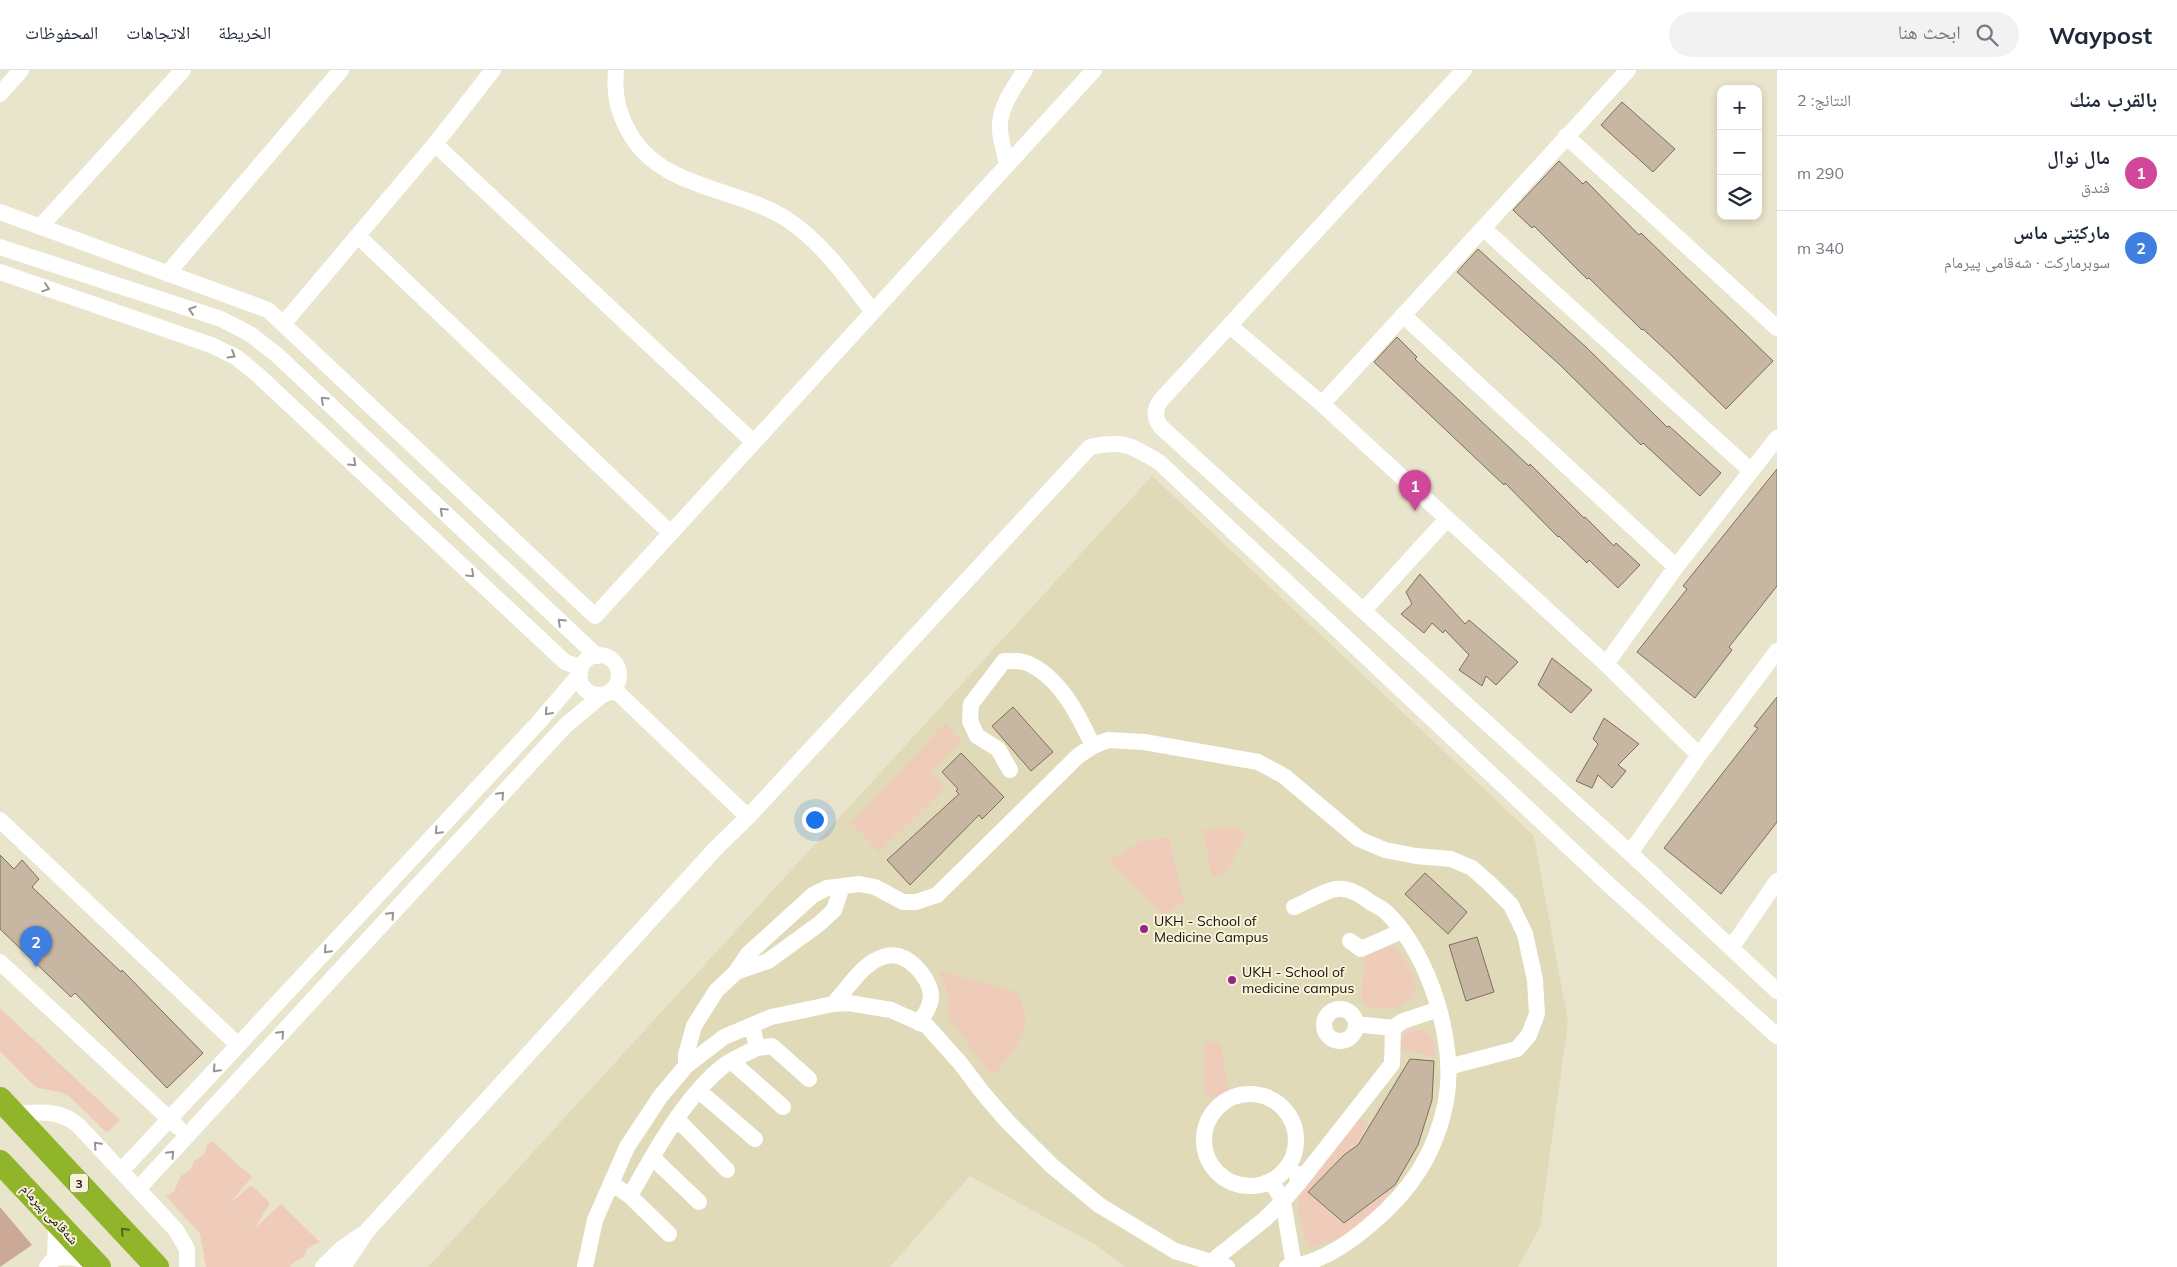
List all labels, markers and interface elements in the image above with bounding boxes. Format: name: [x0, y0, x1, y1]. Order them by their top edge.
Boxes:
search box: [1669, 12, 2019, 57]
text: ابحث هنا: [1898, 20, 1961, 44]
text: Waypost: [2049, 20, 2152, 50]
text: المحفوظات: [25, 21, 98, 44]
text: الاتجاهات: [126, 21, 190, 44]
text: الخريطة: [218, 21, 271, 44]
icon: search: [1973, 21, 2001, 49]
map controls: [1717, 85, 1762, 220]
button: +: [1717, 85, 1762, 130]
text: بالقرب منك: [2069, 86, 2157, 112]
text: النتائج: 2: [1797, 90, 1851, 110]
button: −: [1717, 130, 1762, 175]
text: مال نوال: [2047, 145, 2110, 169]
text: 290 m: [1797, 163, 1844, 183]
text: 1: [2136, 163, 2146, 183]
button: layers: [1717, 175, 1762, 220]
text: فندق: [2081, 177, 2110, 197]
text: مارکێتی ماس: [2013, 220, 2110, 244]
text: 340 m: [1797, 238, 1844, 258]
text: 2: [2136, 238, 2146, 258]
text: سوبرماركت · شەقامی پیرمام: [1944, 252, 2110, 272]
one-way arrow: [41, 282, 50, 292]
one-way arrow: [188, 305, 196, 315]
one-way arrow: [226, 349, 235, 359]
one-way arrow: [321, 397, 330, 406]
one-way arrow: [347, 457, 356, 466]
pin: 1: [1399, 470, 1431, 511]
one-way arrow: [439, 508, 448, 517]
one-way arrow: [466, 568, 475, 577]
one-way arrow: [558, 619, 567, 628]
one-way arrow: [545, 706, 554, 715]
one-way arrow: [495, 792, 504, 801]
your location: [802, 807, 828, 833]
one-way arrow: [435, 825, 444, 834]
one-way arrow: [385, 911, 394, 920]
place label: UKH - School of Medicine Campus: [1154, 912, 1269, 946]
marker: UKH - School of Medicine Campus: [1138, 923, 1150, 935]
pin: 2: [20, 926, 52, 967]
one-way arrow: [324, 944, 333, 953]
place label: UKH - School of medicine campus: [1242, 963, 1354, 997]
marker: UKH - School of medicine campus: [1226, 974, 1238, 986]
one-way arrow: [275, 1031, 284, 1040]
one-way arrow: [213, 1063, 222, 1072]
one-way arrow: [94, 1142, 103, 1151]
one-way arrow: [165, 1150, 174, 1159]
road number: 3: [70, 1174, 88, 1192]
street label: شەقامی پیرمام: [16, 1180, 83, 1249]
one-way arrow: [121, 1228, 130, 1237]

